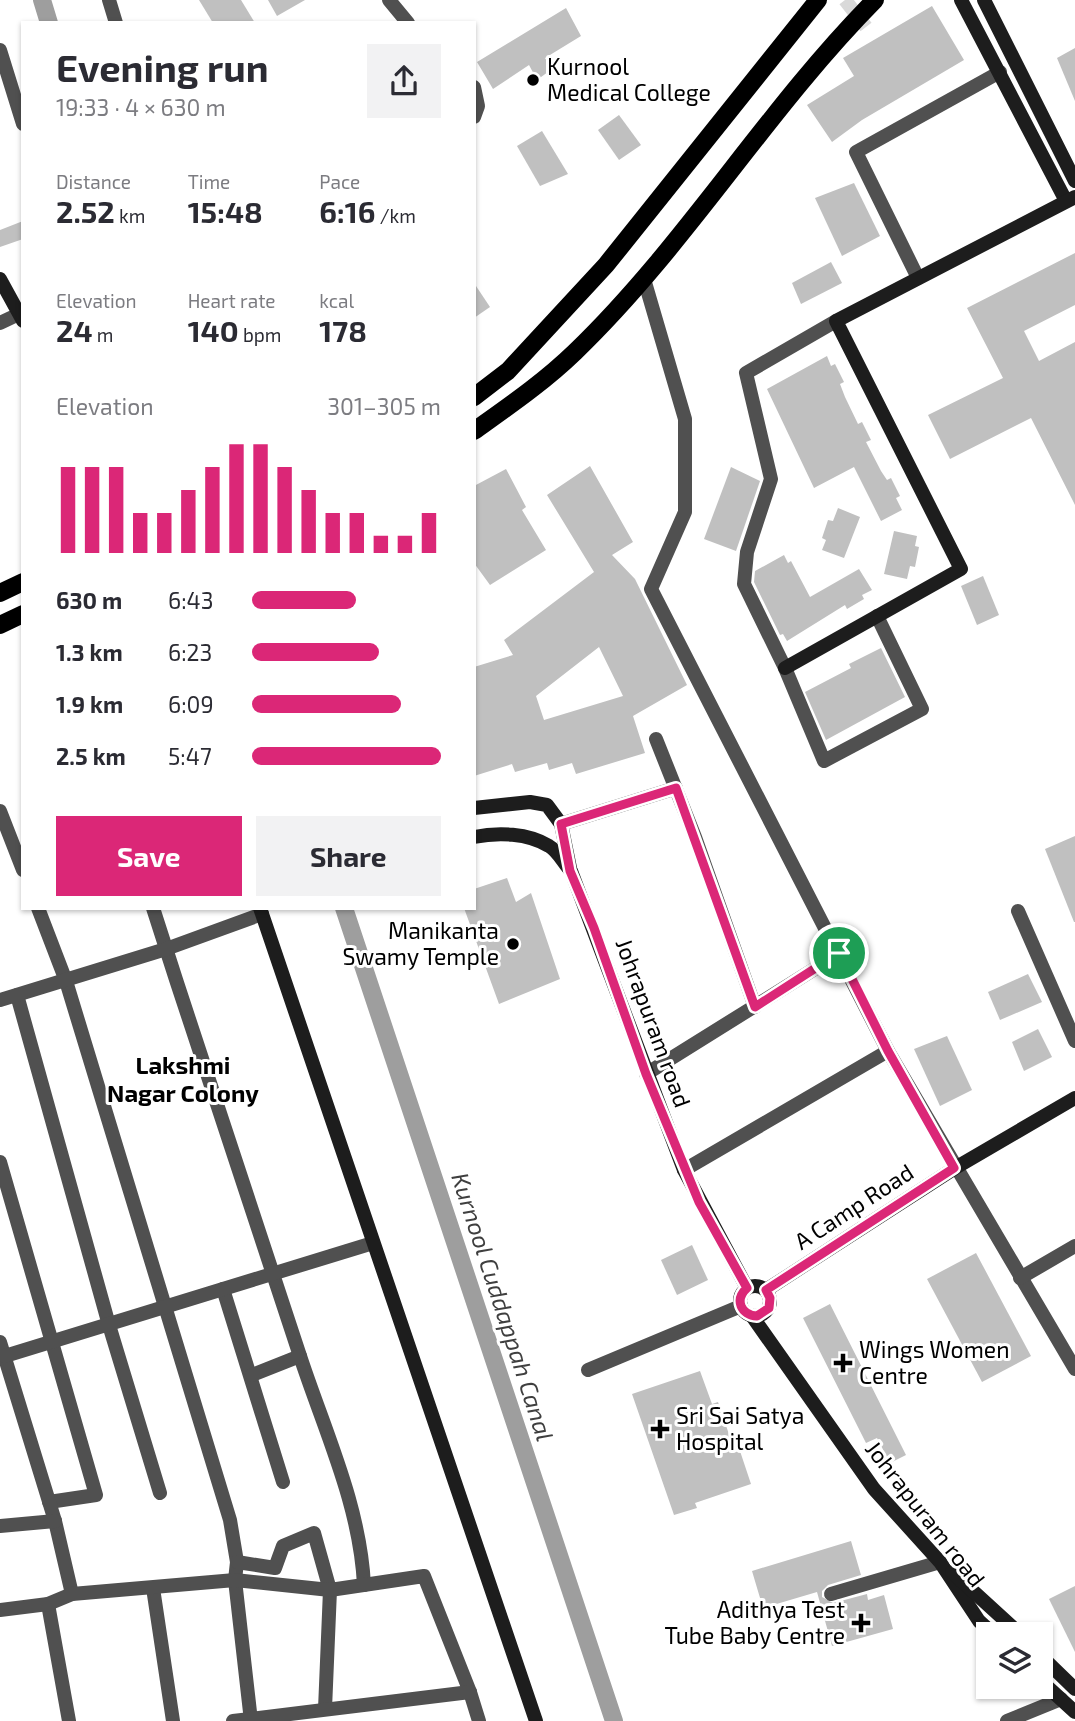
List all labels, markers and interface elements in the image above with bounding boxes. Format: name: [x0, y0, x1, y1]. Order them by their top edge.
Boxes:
text: Evening run: [56, 44, 269, 90]
button: share: [367, 44, 441, 118]
place label: Kurnool Medical College: [547, 52, 711, 106]
marker: Kurnool Medical College: [525, 72, 541, 88]
text: 19:33 · 4 × 630 m: [56, 93, 226, 121]
text: Distance: [56, 170, 131, 193]
text: Time: [188, 170, 230, 193]
text: Pace: [319, 170, 360, 193]
text: 2.52: [56, 193, 115, 229]
text: 15:48: [188, 193, 263, 229]
text: 6:16: [319, 193, 375, 229]
text: km: [115, 204, 145, 227]
text: /km: [375, 204, 416, 227]
text: Elevation: [56, 289, 137, 312]
text: Heart rate: [188, 289, 276, 312]
text: kcal: [319, 289, 354, 312]
text: 24: [56, 312, 93, 348]
text: 140: [188, 312, 239, 348]
text: 178: [319, 312, 367, 348]
text: m: [93, 323, 113, 346]
text: bpm: [239, 323, 281, 346]
text: Elevation: [56, 392, 154, 420]
text: 301–305 m: [327, 392, 441, 420]
text: 630 m: [56, 586, 122, 614]
text: 6:43: [168, 586, 214, 614]
text: 1.3 km: [56, 638, 123, 666]
text: 6:23: [168, 638, 212, 666]
text: 1.9 km: [56, 690, 123, 718]
text: 6:09: [168, 690, 214, 718]
text: 2.5 km: [56, 742, 126, 770]
text: 5:47: [168, 742, 212, 770]
button: Save: [56, 816, 242, 896]
button: Share: [256, 816, 441, 896]
place label: Manikanta Swamy Temple: [342, 916, 499, 970]
pin: [809, 923, 869, 983]
street label: Johrapuram road: [610, 934, 697, 1111]
icon: arrive: [820, 934, 858, 972]
marker: Manikanta Swamy Temple: [505, 936, 521, 952]
district label: Lakshmi Nagar Colony: [107, 1050, 259, 1107]
street label: A Camp Road: [789, 1157, 918, 1255]
water label: Kurnool Cuddappah Canal: [446, 1169, 561, 1445]
place label: Wings Women Centre: [859, 1335, 1010, 1389]
marker: Wings Women Centre: [833, 1353, 853, 1373]
place label: Sri Sai Satya Hospital: [676, 1401, 804, 1455]
marker: Sri Sai Satya Hospital: [650, 1419, 670, 1439]
street label: Johrapuram road: [860, 1435, 991, 1592]
place label: Adithya Test Tube Baby Centre: [664, 1595, 845, 1649]
marker: Adithya Test Tube Baby Centre: [851, 1613, 871, 1633]
map controls: [976, 1622, 1053, 1699]
button: layers: [976, 1622, 1053, 1699]

